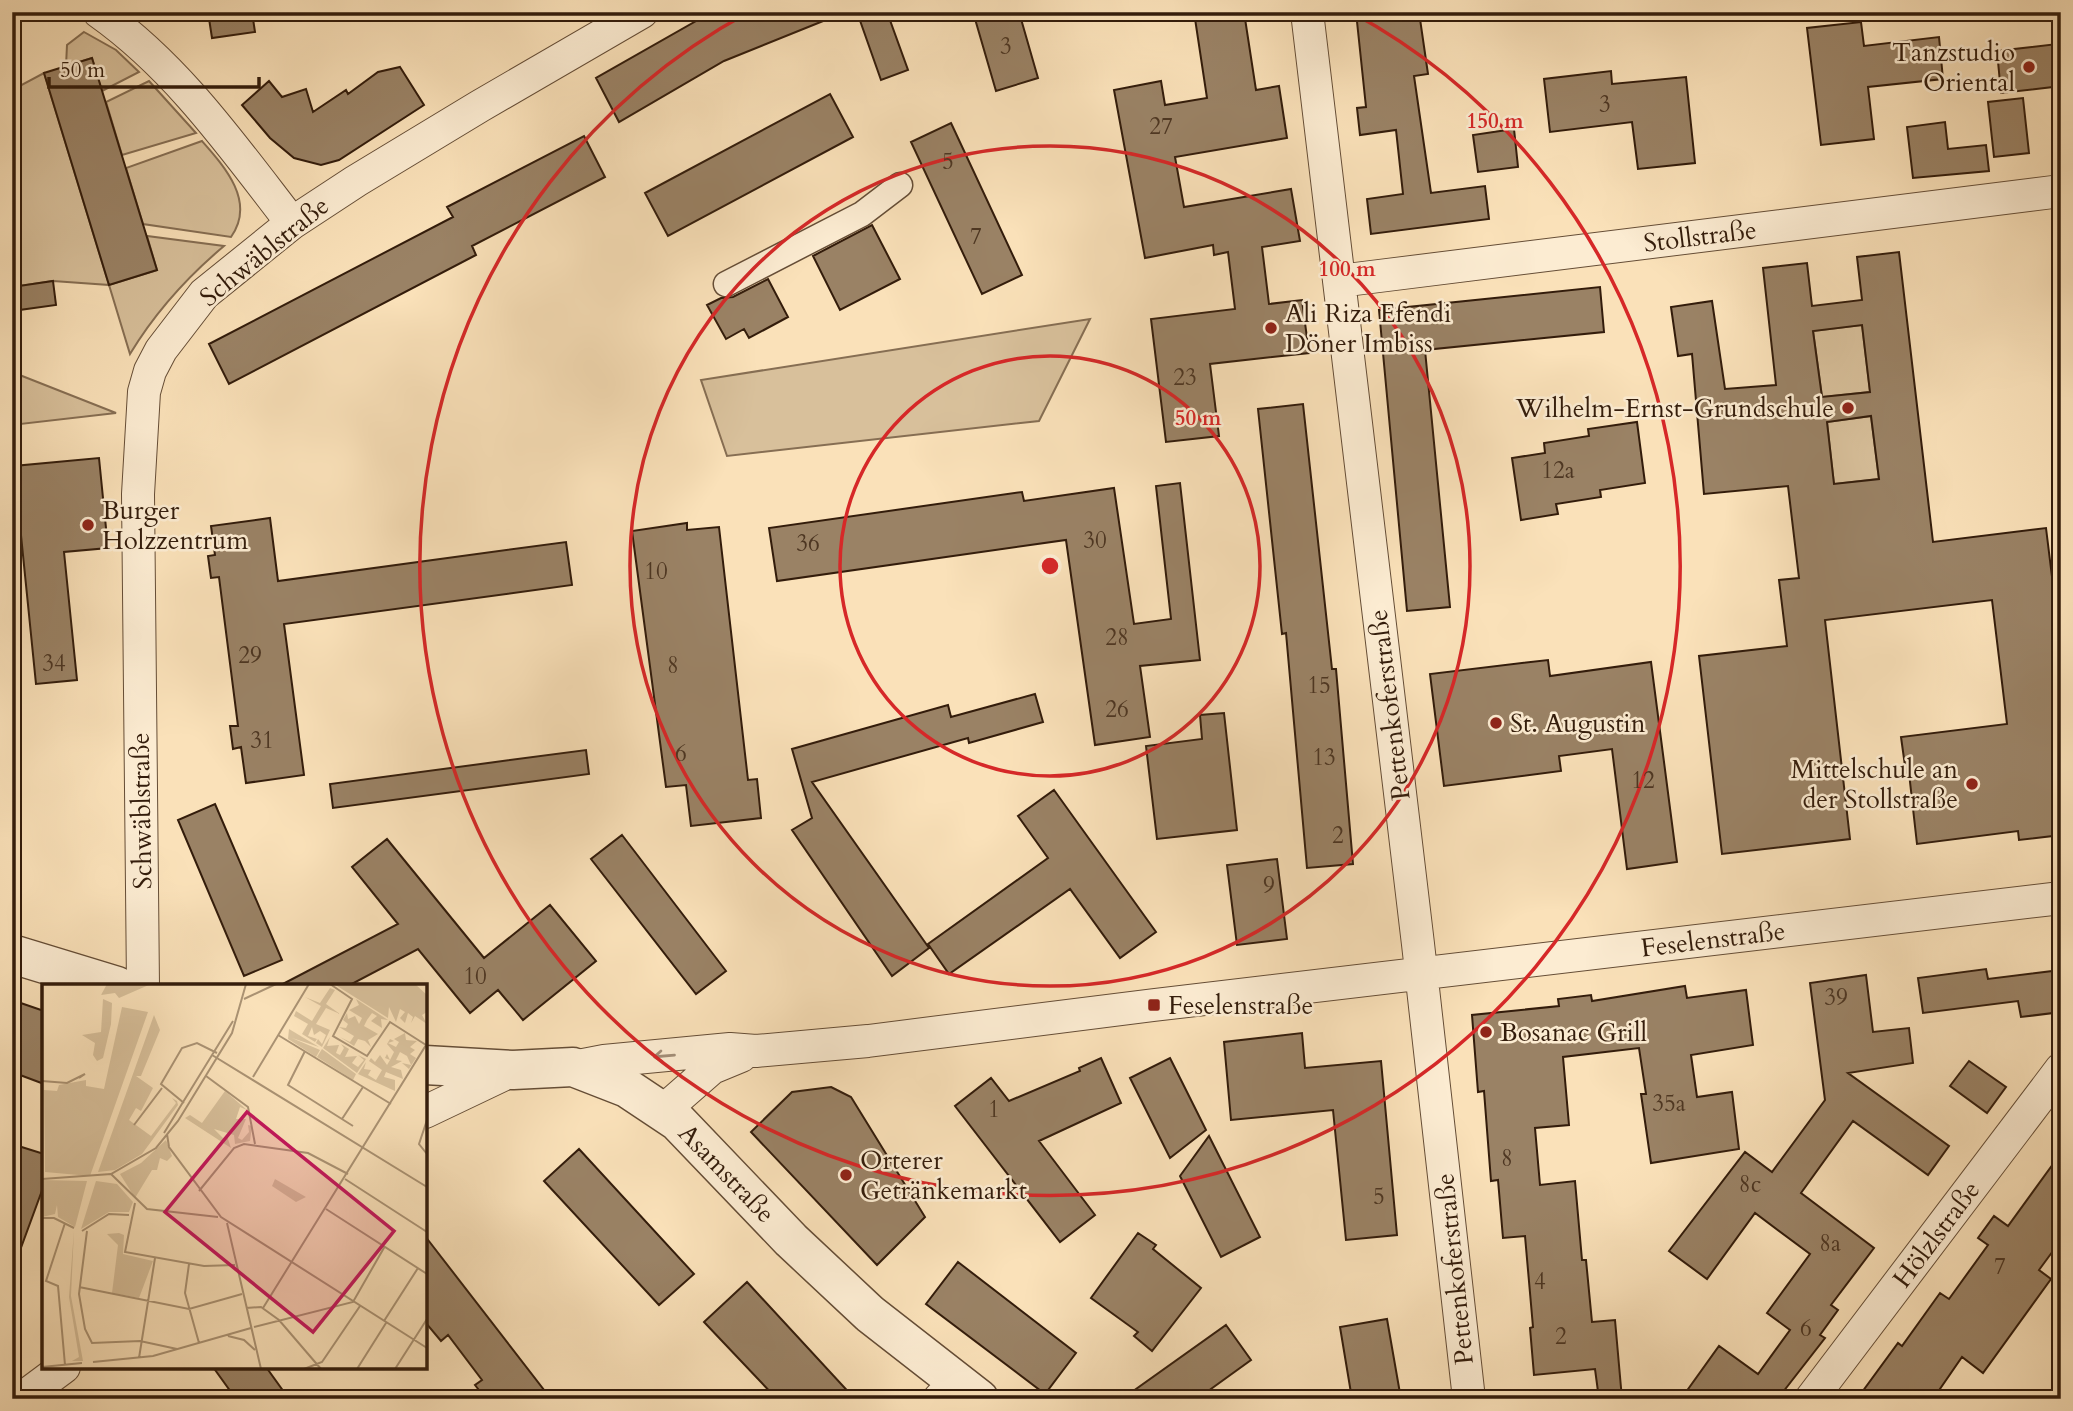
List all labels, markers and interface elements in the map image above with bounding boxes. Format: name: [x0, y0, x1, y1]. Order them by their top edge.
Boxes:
house number: 3: [1000, 31, 1012, 62]
place label: Tanzstudio Oriental: [1892, 35, 2015, 100]
scale bar: [49, 46, 259, 90]
text: 50 m: [60, 56, 105, 85]
marker: Tanzstudio Oriental: [2021, 59, 2037, 75]
house number: 3: [1599, 89, 1611, 120]
text: 150 m: [1466, 107, 1524, 136]
house number: 27: [1149, 111, 1173, 142]
house number: 5: [942, 146, 954, 177]
street label: Schwäblstraße: [192, 188, 336, 314]
street label: Stollstraße: [1642, 212, 1758, 261]
house number: 7: [970, 221, 982, 252]
text: 100 m: [1318, 255, 1376, 284]
place label: Ali Riza Efendi Döner Imbiss: [1285, 296, 1451, 361]
marker: Ali Riza Efendi Döner Imbiss: [1263, 320, 1279, 336]
house number: 23: [1173, 362, 1197, 393]
place label: Wilhelm-Ernst-Grundschule: [1515, 391, 1834, 426]
marker: Wilhelm-Ernst-Grundschule: [1840, 400, 1856, 416]
text: 50 m: [1175, 404, 1222, 433]
house number: 12a: [1541, 455, 1575, 486]
place label: Burger Holzzentrum: [102, 493, 248, 558]
marker: Burger Holzzentrum: [80, 517, 96, 533]
house number: 30: [1083, 525, 1107, 556]
house number: 36: [796, 528, 820, 559]
centre of rings: [1038, 554, 1062, 578]
house number: 10: [644, 556, 668, 587]
street label: Pettenkoferstraße: [1360, 607, 1419, 803]
house number: 28: [1105, 622, 1129, 653]
house number: 29: [238, 640, 262, 671]
house number: 34: [42, 648, 66, 679]
house number: 8: [667, 650, 679, 681]
house number: 15: [1307, 670, 1331, 701]
house number: 26: [1105, 694, 1129, 725]
place label: St. Augustin: [1510, 706, 1646, 741]
marker: St. Augustin: [1488, 715, 1504, 731]
house number: 31: [250, 725, 274, 756]
street label: Schwäblstraße: [123, 732, 160, 890]
house number: 6: [675, 738, 687, 769]
house number: 13: [1312, 742, 1336, 773]
place label: Mittelschule an der Stollstraße: [1791, 752, 1958, 817]
house number: 12: [1631, 765, 1655, 796]
marker: Mittelschule an der Stollstraße: [1964, 776, 1980, 792]
house number: 2: [1332, 820, 1344, 851]
house number: 9: [1263, 870, 1275, 901]
street label: Feselenstraße: [1639, 913, 1787, 966]
house number: 10: [463, 961, 487, 992]
house number: 39: [1824, 982, 1848, 1013]
inset map: [42, 984, 427, 1369]
place label: Feselenstraße: [1168, 988, 1313, 1023]
marker: Feselenstraße: [1146, 997, 1162, 1013]
place label: Bosanac Grill: [1500, 1015, 1647, 1050]
marker: Bosanac Grill: [1478, 1024, 1494, 1040]
one-way arrow: [653, 1049, 675, 1062]
house number: 35a: [1652, 1088, 1686, 1119]
house number: 1: [988, 1094, 1000, 1125]
street label: Asamstraße: [671, 1116, 783, 1231]
place label: Orterer Getränkemarkt: [860, 1143, 1027, 1208]
house number: 8: [1501, 1143, 1513, 1174]
marker: Orterer Getränkemarkt: [838, 1167, 854, 1183]
house number: 8c: [1739, 1169, 1761, 1200]
street label: Pettenkoferstraße: [1427, 1171, 1482, 1366]
street label: Hölzlstraße: [1885, 1174, 1988, 1295]
house number: 5: [1373, 1181, 1385, 1212]
house number: 8a: [1819, 1228, 1841, 1259]
house number: 7: [1994, 1251, 2006, 1282]
house number: 4: [1534, 1266, 1546, 1297]
house number: 6: [1800, 1313, 1812, 1344]
house number: 2: [1555, 1321, 1567, 1352]

